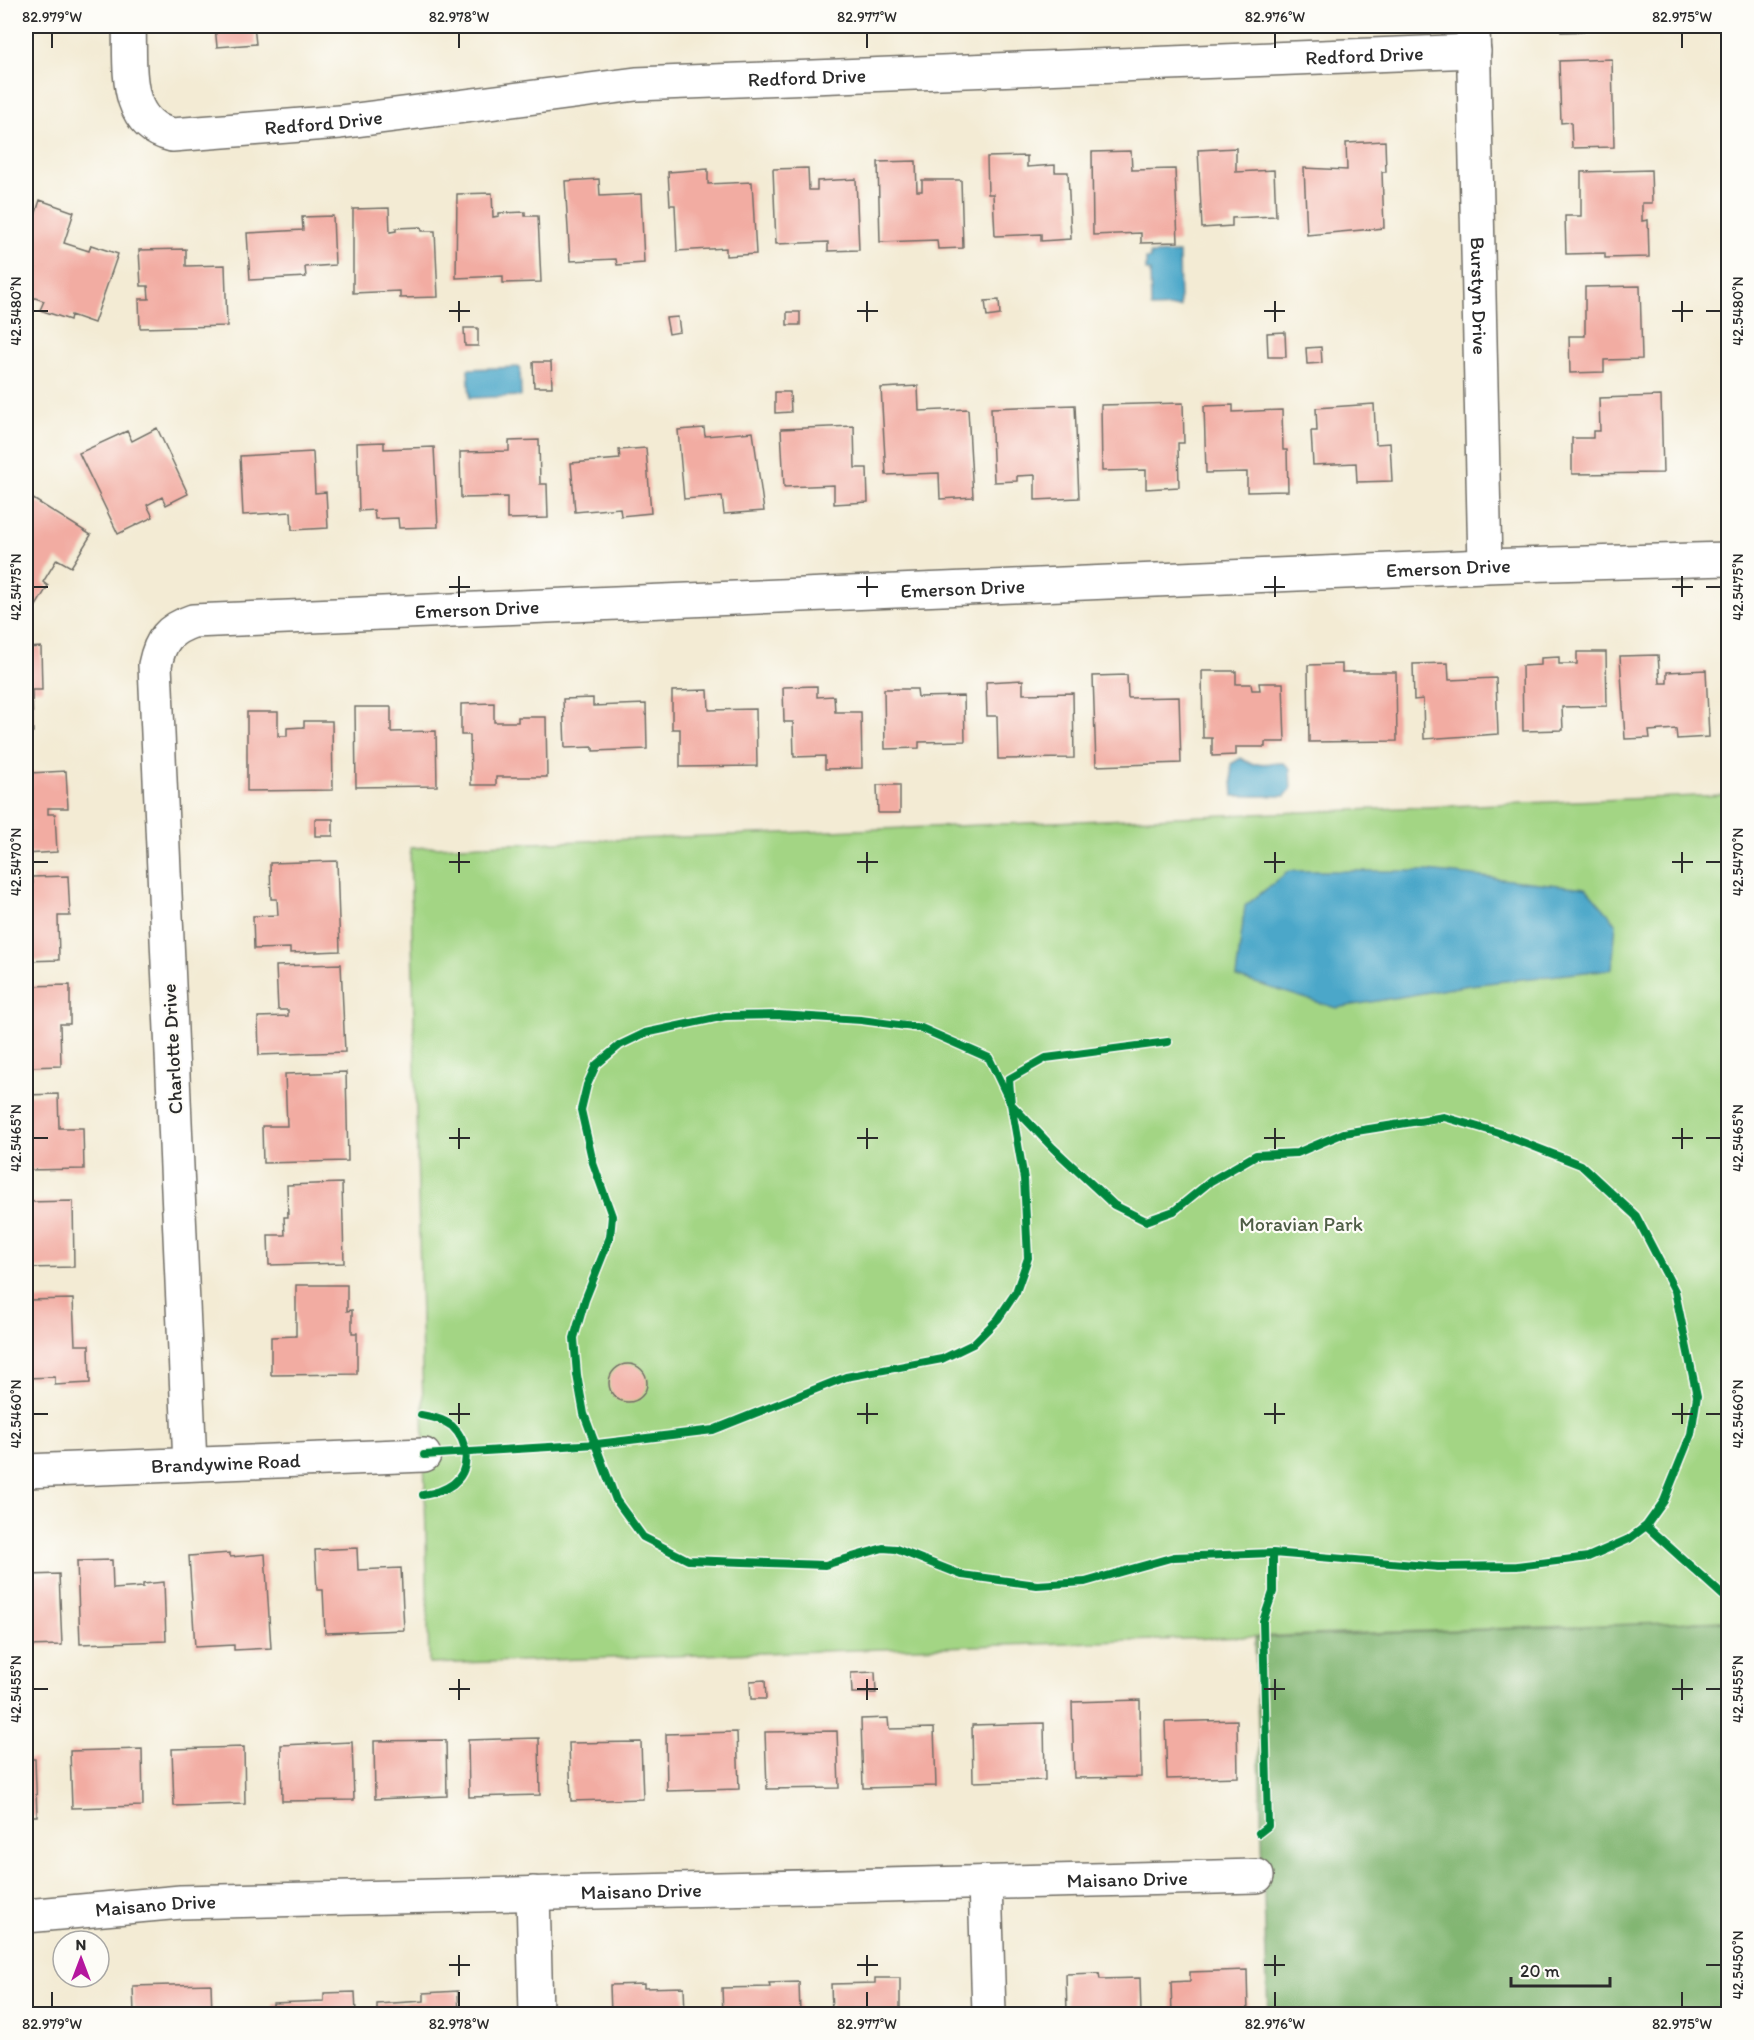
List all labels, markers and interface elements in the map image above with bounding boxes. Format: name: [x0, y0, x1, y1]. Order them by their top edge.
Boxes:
text: 82.979°W: [22, 8, 82, 26]
text: 82.978°W: [429, 8, 489, 26]
text: 82.977°W: [837, 8, 897, 26]
text: 82.976°W: [1245, 8, 1305, 26]
text: 82.975°W: [1652, 8, 1712, 26]
street label: Redford Drive: [1305, 41, 1424, 70]
street label: Redford Drive: [747, 63, 867, 92]
street label: Redford Drive: [263, 105, 384, 140]
street label: Burstyn Drive: [1466, 237, 1492, 355]
text: 42.5480°N: [7, 276, 25, 346]
text: 42.5480°N: [1729, 276, 1747, 346]
text: 42.5475°N: [7, 553, 25, 621]
street label: Emerson Drive: [1385, 553, 1511, 582]
text: 42.5475°N: [1729, 553, 1747, 621]
street label: Emerson Drive: [900, 574, 1025, 603]
street label: Emerson Drive: [414, 594, 540, 624]
text: 42.5470°N: [7, 828, 25, 896]
text: 42.5470°N: [1729, 828, 1747, 896]
street label: Charlotte Drive: [157, 983, 187, 1115]
text: 42.5465°N: [7, 1104, 25, 1172]
text: 42.5465°N: [1729, 1104, 1747, 1172]
park label: Moravian Park: [1239, 1212, 1363, 1236]
text: 42.5460°N: [7, 1379, 25, 1449]
text: 42.5460°N: [1729, 1379, 1747, 1449]
street label: Brandywine Road: [151, 1448, 301, 1478]
text: 42.5455°N: [7, 1655, 25, 1723]
text: 42.5455°N: [1729, 1655, 1747, 1723]
street label: Maisano Drive: [1066, 1866, 1188, 1893]
street label: Maisano Drive: [580, 1877, 702, 1904]
street label: Maisano Drive: [94, 1889, 216, 1922]
north arrow: [51, 1929, 111, 1989]
text: 42.5450°N: [1729, 1930, 1747, 2000]
text: N: [76, 1935, 86, 1954]
scale bar: [1511, 1950, 1610, 1988]
text: 20 m: [1520, 1960, 1560, 1982]
text: 82.979°W: [22, 2015, 82, 2033]
text: 82.978°W: [429, 2015, 489, 2033]
text: 82.977°W: [837, 2015, 897, 2033]
text: 82.976°W: [1245, 2015, 1305, 2033]
text: 82.975°W: [1652, 2015, 1712, 2033]

